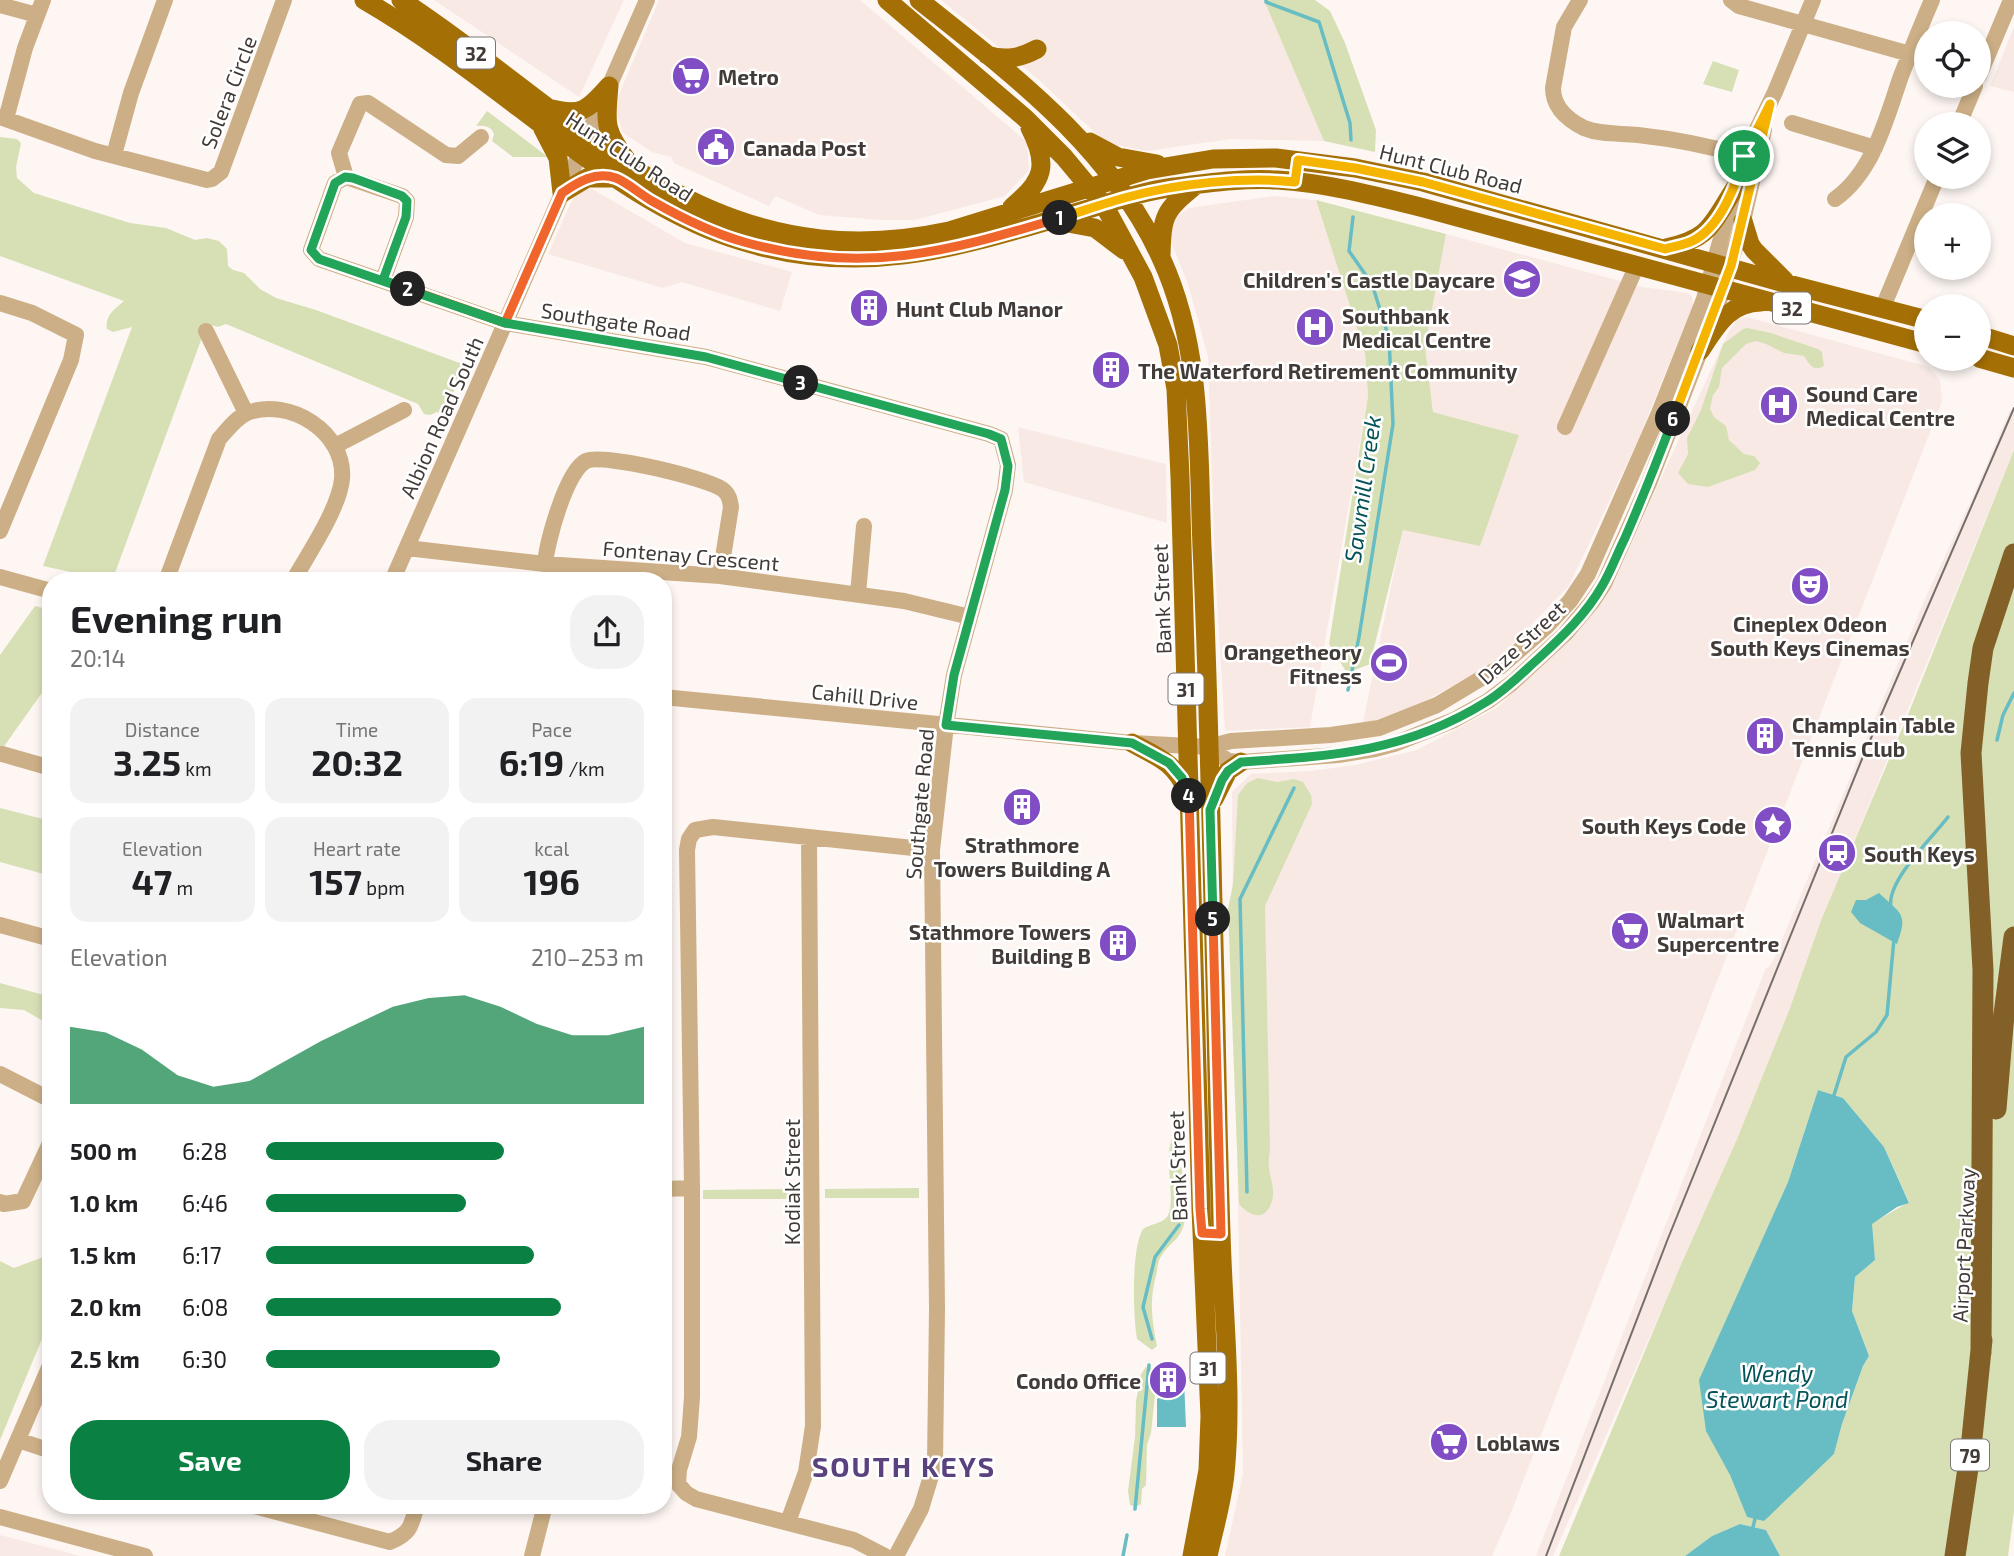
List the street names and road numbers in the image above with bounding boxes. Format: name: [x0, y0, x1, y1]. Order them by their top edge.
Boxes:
street label: Solera Circle: [195, 32, 261, 152]
road number: 32: [457, 38, 495, 68]
street label: Hunt Club Road: [562, 106, 698, 206]
street label: Hunt Club Road: [1377, 138, 1525, 198]
road number: 32: [1773, 292, 1811, 324]
street label: Southgate Road: [539, 297, 693, 345]
street label: Albion Road South: [394, 332, 488, 502]
street label: Fontenay Crescent: [602, 535, 780, 575]
street label: Bank Street: [1147, 543, 1175, 655]
street label: Daze Street: [1472, 595, 1570, 689]
road number: 31: [1168, 674, 1204, 704]
street label: Cahill Drive: [810, 678, 920, 714]
street label: Southgate Road: [900, 728, 938, 880]
street label: Bank Street: [1163, 1110, 1191, 1222]
street label: Kodiak Street: [779, 1119, 804, 1245]
street label: Airport Parkway: [1946, 1167, 1980, 1323]
road number: 31: [1190, 1352, 1226, 1384]
road number: 79: [1951, 1440, 1989, 1470]

